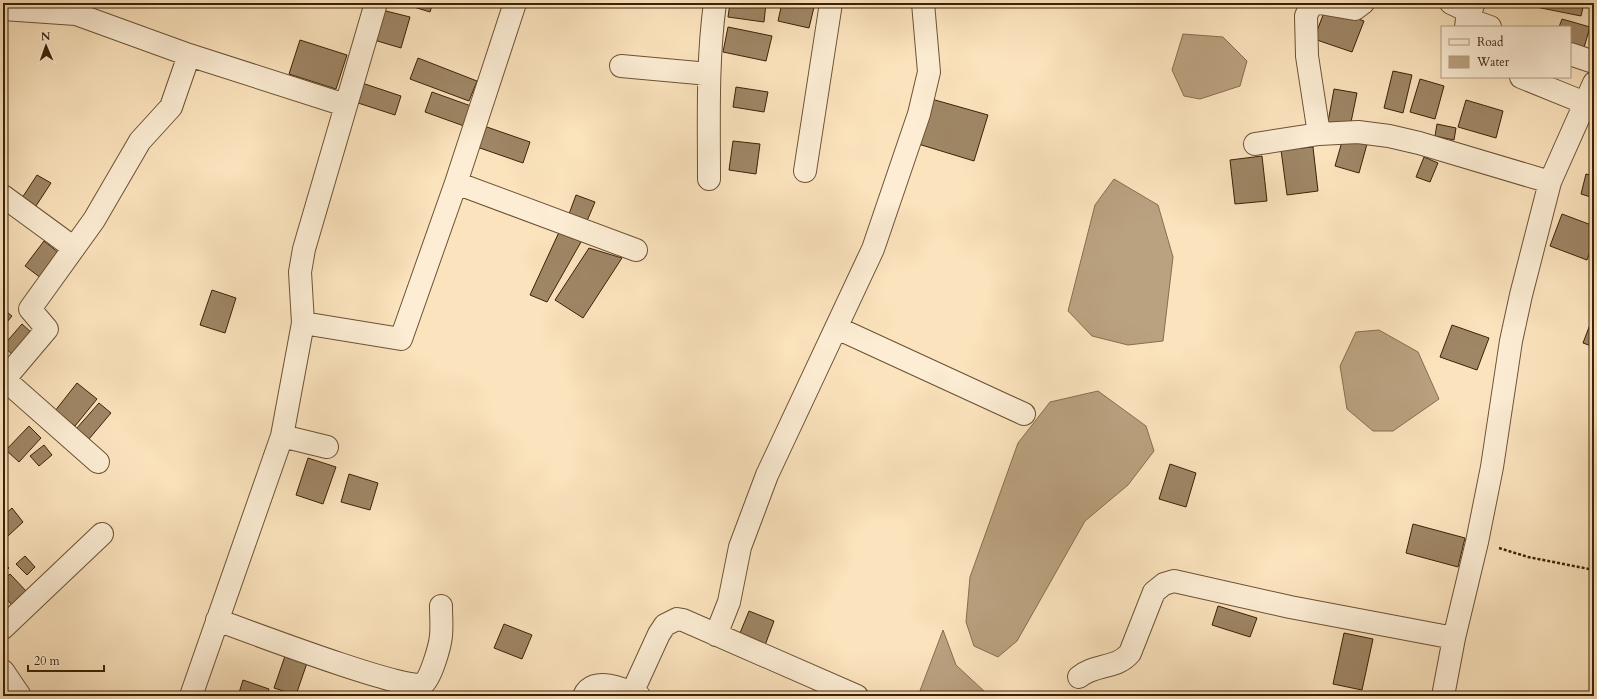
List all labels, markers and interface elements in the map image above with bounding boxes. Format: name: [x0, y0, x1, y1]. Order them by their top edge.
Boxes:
north arrow: [26, 26, 66, 66]
legend: [1441, 26, 1571, 78]
text: N: [41, 29, 51, 44]
text: Road: [1477, 34, 1504, 50]
text: Water: [1476, 54, 1510, 70]
scale bar: [28, 647, 104, 673]
text: 20 m: [34, 653, 61, 669]

